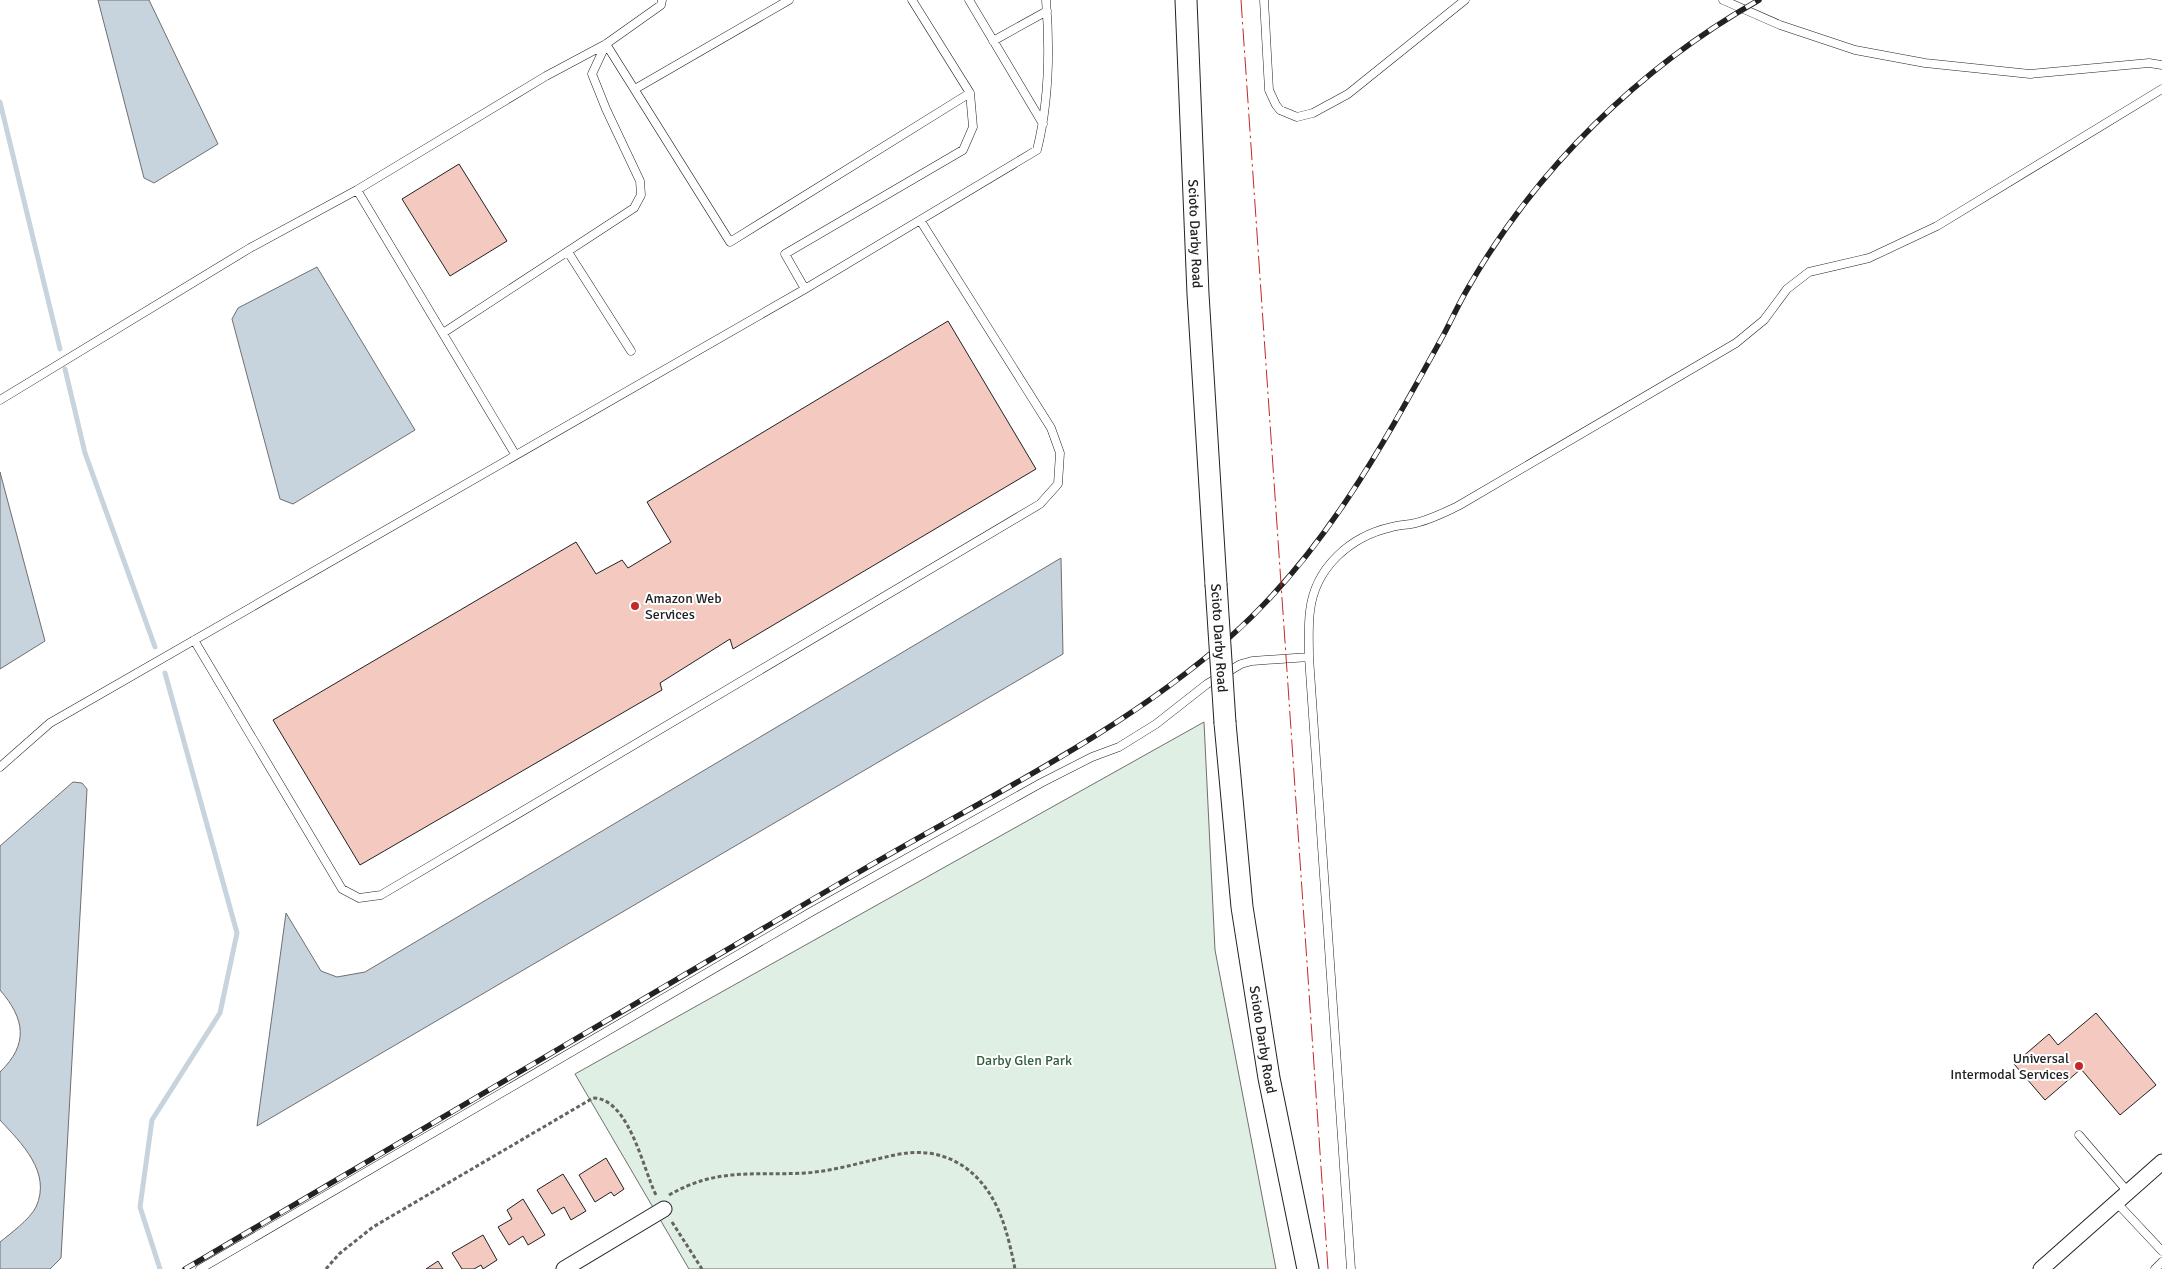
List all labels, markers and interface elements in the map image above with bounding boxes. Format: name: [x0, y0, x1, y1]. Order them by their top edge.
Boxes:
street label: Scioto Darby Road: [1185, 179, 1206, 289]
street label: Scioto Darby Road: [1207, 583, 1231, 693]
place label: Amazon Web Services: [645, 590, 722, 623]
marker: Amazon Web Services: [629, 600, 641, 612]
street label: Scioto Darby Road: [1246, 984, 1280, 1095]
place label: Universal Intermodal Services: [1950, 1050, 2069, 1083]
park label: Darby Glen Park: [976, 1052, 1072, 1069]
marker: Universal Intermodal Services: [2073, 1060, 2085, 1072]

